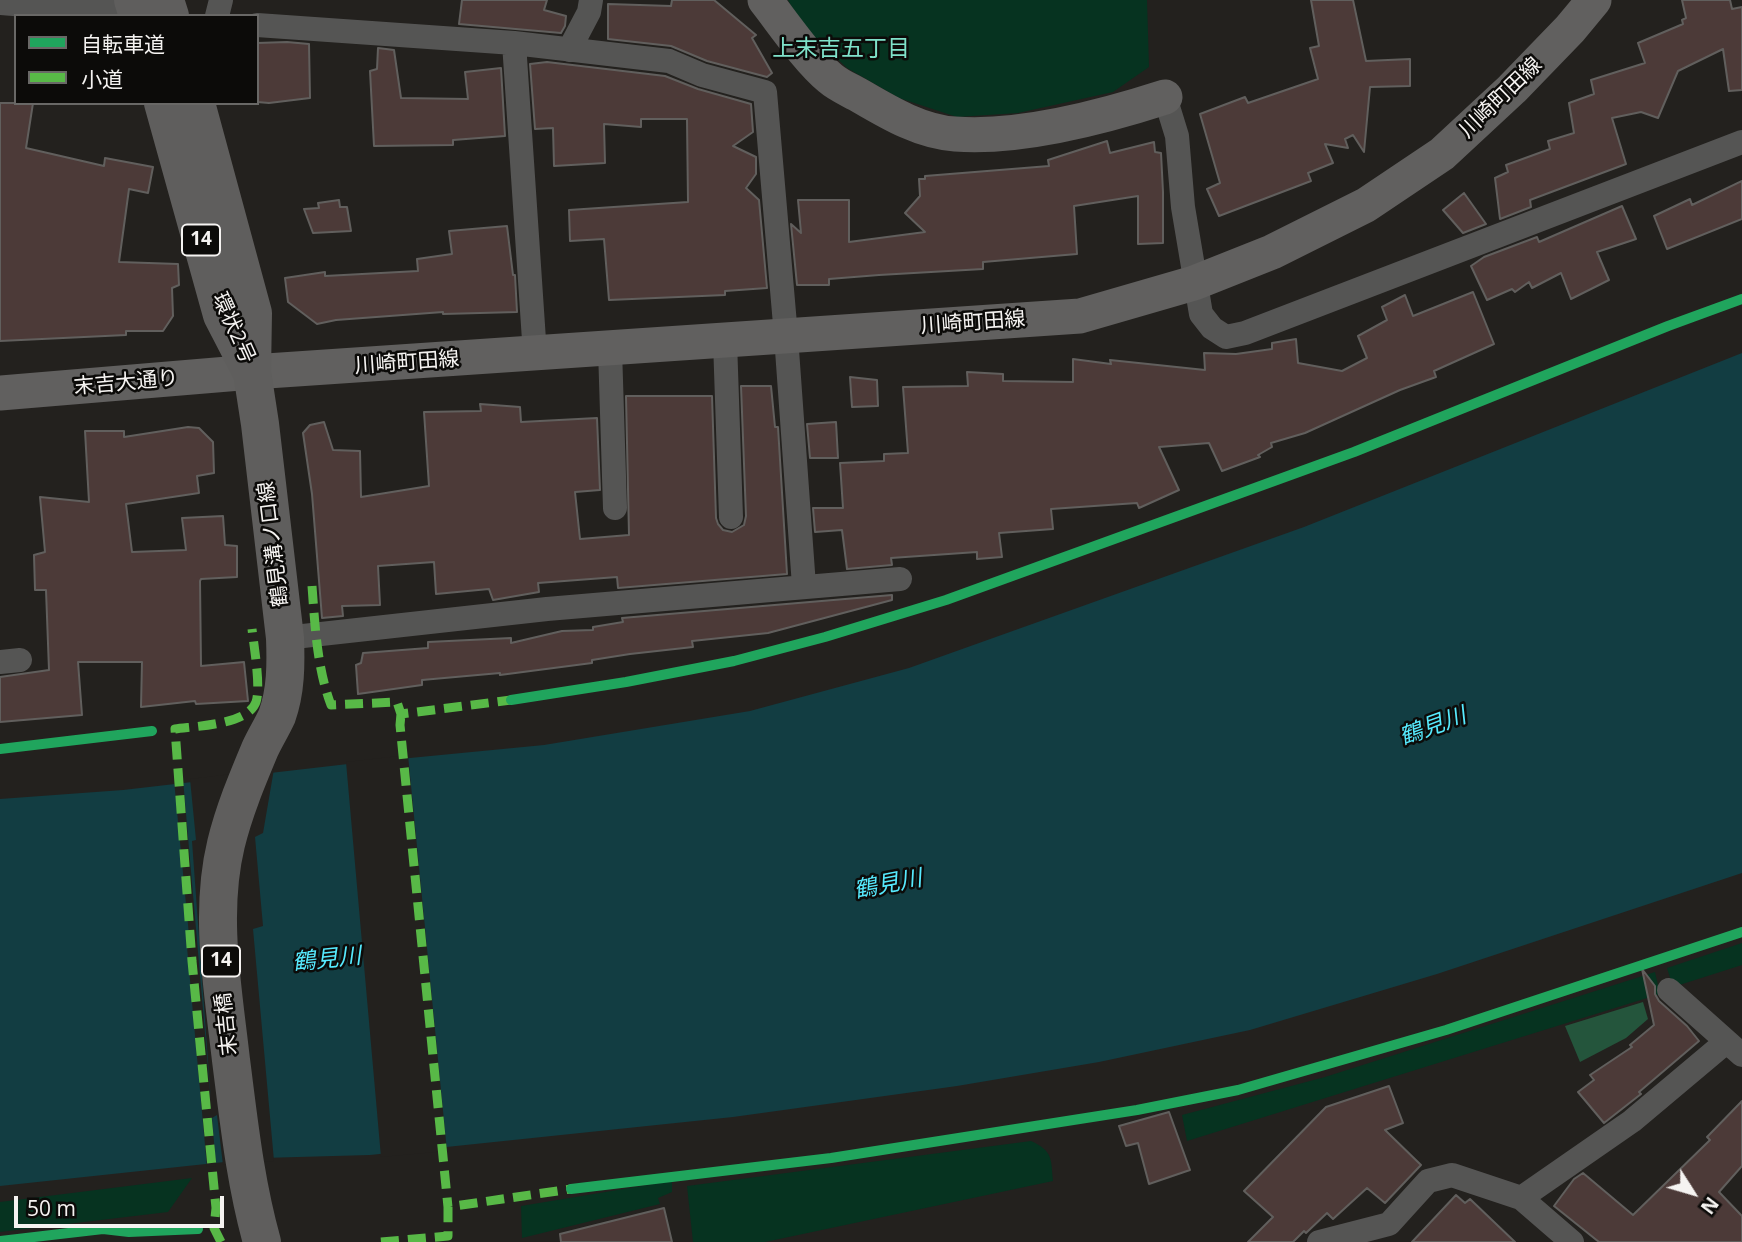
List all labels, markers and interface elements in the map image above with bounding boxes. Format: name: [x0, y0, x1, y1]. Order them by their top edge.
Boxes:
legend: [14, 14, 259, 105]
text: 自転車道: [81, 30, 165, 58]
district label: 上末吉五丁目: [772, 35, 910, 63]
street label: 川崎町田線: [1454, 52, 1548, 144]
text: 小道: [81, 65, 123, 93]
road number: 14: [182, 224, 220, 256]
street label: 環状2号: [206, 289, 260, 367]
street label: 川崎町田線: [920, 307, 1026, 339]
street label: 川崎町田線: [354, 347, 460, 379]
street label: 末吉大通り: [73, 366, 179, 400]
street label: 鶴見溝ノ口線: [254, 480, 294, 608]
water label: 鶴見川: [1396, 702, 1470, 752]
water label: 鶴見川: [852, 865, 924, 905]
water label: 鶴見川: [291, 943, 363, 977]
road number: 14: [202, 945, 240, 976]
street label: 末吉橋: [211, 991, 243, 1057]
north arrow: [1658, 1158, 1728, 1228]
scale bar: [18, 1182, 228, 1226]
text: N: [1695, 1192, 1725, 1220]
text: 50 m: [27, 1194, 76, 1222]

